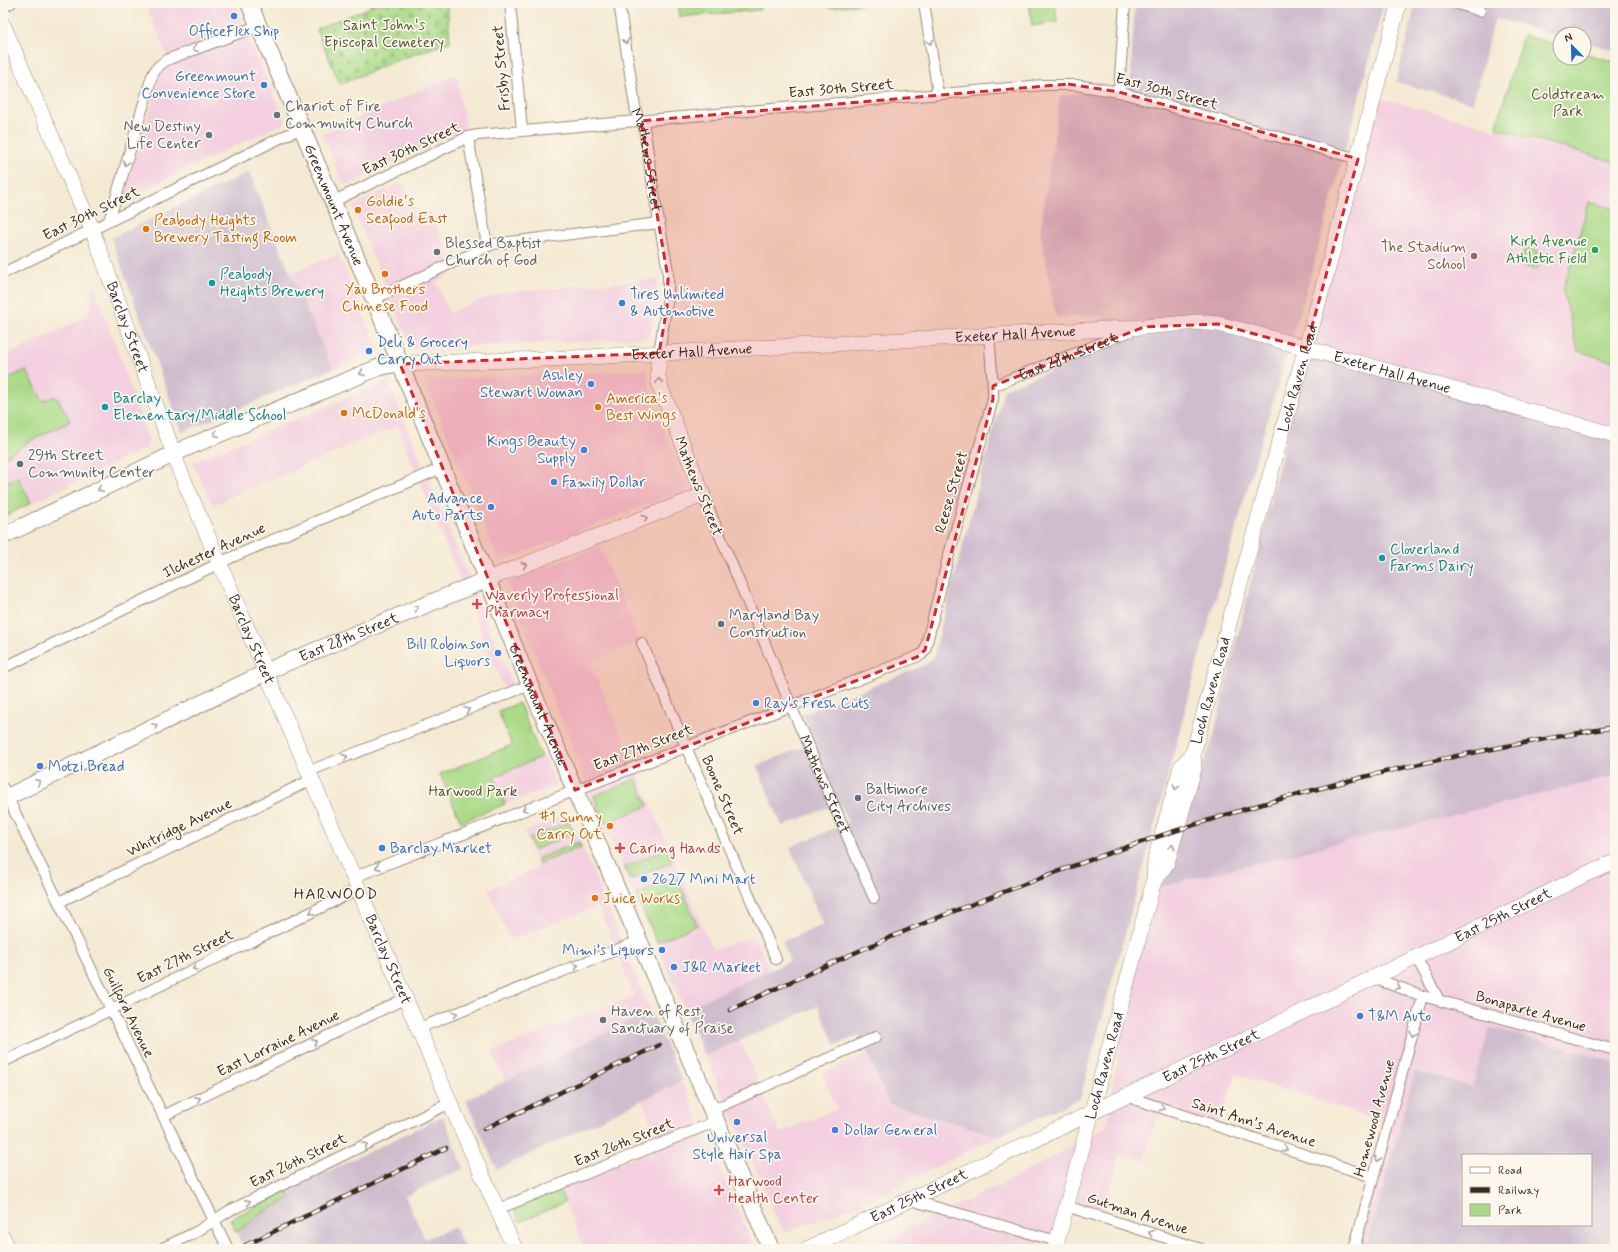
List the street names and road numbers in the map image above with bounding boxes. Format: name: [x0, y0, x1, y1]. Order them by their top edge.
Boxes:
street label: Frisby Street: [488, 24, 516, 112]
street label: East 30th Street: [1113, 69, 1220, 115]
street label: East 30th Street: [788, 74, 895, 104]
street label: Mathews Street: [625, 105, 666, 214]
street label: East 30th Street: [359, 117, 464, 180]
street label: Greenmount Avenue: [299, 141, 368, 269]
street label: East 30th Street: [40, 182, 143, 246]
street label: Barclay Street: [101, 279, 153, 376]
street label: Exeter Hall Avenue: [954, 322, 1077, 348]
street label: Loch Raven Road: [1274, 323, 1323, 435]
street label: East 28th Street: [1016, 328, 1122, 386]
street label: Exeter Hall Avenue: [631, 339, 753, 366]
street label: Exeter Hall Avenue: [1331, 347, 1453, 399]
street label: Mathews Street: [669, 434, 727, 539]
street label: Reese Street: [931, 449, 973, 536]
street label: Ilchester Avenue: [160, 518, 269, 583]
street label: Barclay Street: [223, 592, 279, 688]
street label: East 28th Street: [296, 608, 402, 667]
street label: Loch Raven Road: [1187, 635, 1236, 747]
street label: Greenmount Avenue: [503, 641, 572, 769]
street label: East 27th Street: [591, 720, 696, 776]
street label: Mathews Street: [794, 732, 854, 837]
street label: Boone Street: [696, 752, 748, 838]
street label: Whitridge Avenue: [123, 794, 236, 863]
street label: East 25th Street: [1452, 883, 1555, 948]
street label: Barclay Street: [360, 912, 416, 1008]
street label: East 27th Street: [134, 925, 237, 989]
street label: Guilford Avenue: [96, 964, 159, 1062]
street label: Bonaparte Avenue: [1473, 987, 1589, 1037]
street label: East Lorraine Avenue: [214, 1005, 343, 1082]
street label: Loch Raven Road: [1081, 1010, 1129, 1122]
street label: East 25th Street: [1160, 1024, 1264, 1088]
street label: Homewood Avenue: [1350, 1057, 1400, 1179]
street label: Saint Ann's Avenue: [1189, 1093, 1319, 1153]
street label: East 26th Street: [572, 1114, 677, 1172]
street label: East 26th Street: [247, 1129, 351, 1193]
street label: East 25th Street: [867, 1164, 971, 1228]
street label: Gutman Avenue: [1084, 1188, 1191, 1240]

